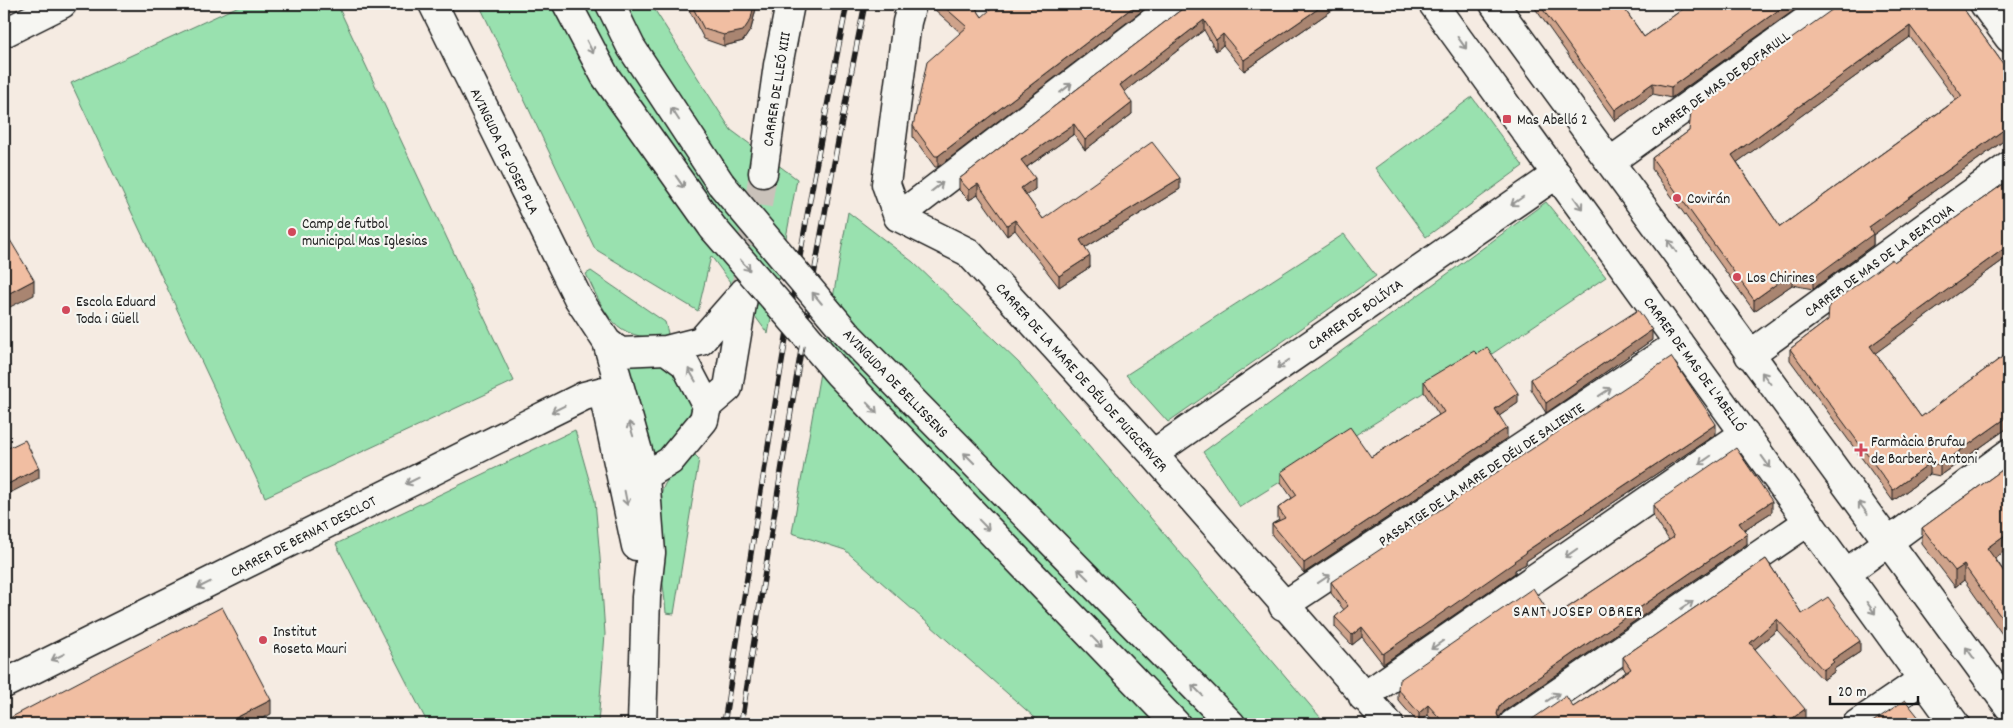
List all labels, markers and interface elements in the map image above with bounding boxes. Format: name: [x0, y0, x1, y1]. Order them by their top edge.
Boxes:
street label: CARRER DE MAS DE BOFARULL: [1647, 26, 1796, 143]
street label: CARRER DE LLEÓ XIII: [758, 30, 798, 148]
one-way arrow: [1457, 36, 1467, 50]
one-way arrow: [586, 39, 595, 54]
one-way arrow: [1059, 83, 1073, 93]
street label: AVINGUDA DE JOSEP PLA: [463, 85, 543, 219]
one-way arrow: [670, 107, 680, 121]
place label: Mas Abelló 2: [1517, 110, 1588, 132]
marker: Mas Abelló 2: [1501, 113, 1513, 125]
one-way arrow: [675, 175, 685, 189]
one-way arrow: [930, 182, 944, 192]
place label: Covirán: [1687, 189, 1730, 211]
marker: Covirán: [1671, 192, 1683, 204]
one-way arrow: [1510, 196, 1524, 206]
one-way arrow: [1573, 196, 1583, 210]
street label: CARRER DE MAS DE LA BEATONA: [1801, 200, 1960, 324]
place label: Camp de futbol municipal Mas Iglesias: [302, 214, 428, 253]
marker: Camp de futbol municipal Mas Iglesias: [286, 226, 298, 238]
one-way arrow: [1667, 239, 1677, 253]
one-way arrow: [739, 258, 750, 271]
place label: Los Chirines: [1747, 268, 1815, 290]
marker: Los Chirines: [1731, 271, 1743, 283]
street label: CARRER DE BOLÍVIA: [1304, 275, 1408, 357]
street label: CARRER DE LA MARE DE DÉU DE PUIGCERVER: [989, 279, 1172, 478]
place label: Escola Eduard Toda i Güell: [76, 292, 156, 331]
one-way arrow: [811, 292, 822, 305]
street label: CARRER DE MAS DE L'ABELLÓ: [1637, 293, 1750, 437]
marker: Escola Eduard Toda i Güell: [60, 304, 72, 316]
street label: AVINGUDA DE BELLISSENS: [836, 325, 953, 444]
one-way arrow: [1276, 359, 1290, 369]
one-way arrow: [686, 369, 696, 383]
one-way arrow: [1761, 372, 1772, 385]
one-way arrow: [1598, 387, 1612, 397]
street label: PASSATGE DE LA MARE DE DÉU DE SALIENTE: [1375, 398, 1590, 553]
one-way arrow: [866, 401, 878, 414]
one-way arrow: [550, 404, 565, 414]
one-way arrow: [626, 422, 635, 438]
place label: Farmàcia Brufau de Barberà, Antoni: [1871, 432, 1977, 471]
marker: Farmàcia Brufau de Barberà, Antoni: [1855, 444, 1867, 456]
one-way arrow: [963, 452, 975, 464]
one-way arrow: [1698, 455, 1712, 465]
one-way arrow: [1761, 455, 1771, 469]
one-way arrow: [405, 477, 420, 487]
one-way arrow: [622, 490, 631, 506]
street label: CARRER DE BERNAT DESCLOT: [227, 491, 381, 584]
one-way arrow: [1858, 502, 1869, 515]
one-way arrow: [978, 519, 990, 531]
one-way arrow: [1564, 548, 1578, 558]
one-way arrow: [1077, 567, 1089, 580]
one-way arrow: [1317, 574, 1331, 584]
one-way arrow: [197, 581, 212, 591]
one-way arrow: [1680, 600, 1694, 610]
district label: SANT JOSEP OBRER: [1513, 601, 1643, 624]
one-way arrow: [1866, 601, 1876, 615]
place label: Institut Roseta Mauri: [273, 622, 347, 661]
marker: Institut Roseta Mauri: [257, 634, 269, 646]
one-way arrow: [1091, 636, 1103, 649]
one-way arrow: [1431, 640, 1445, 650]
one-way arrow: [1965, 646, 1975, 660]
one-way arrow: [51, 653, 66, 663]
scale bar: [1830, 673, 1918, 705]
text: 20 m: [1838, 682, 1866, 704]
one-way arrow: [1191, 683, 1203, 696]
one-way arrow: [1546, 692, 1560, 702]

